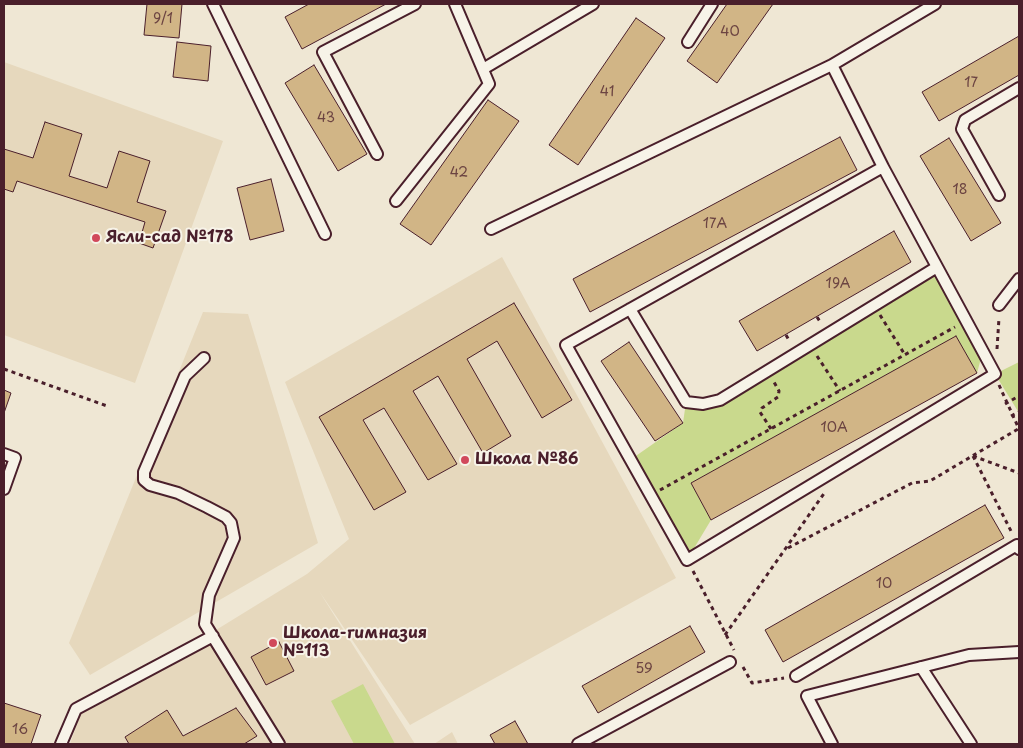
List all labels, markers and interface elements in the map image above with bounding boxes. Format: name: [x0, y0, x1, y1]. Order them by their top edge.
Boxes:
house number: 9/1: [153, 11, 173, 27]
house number: 40: [720, 24, 740, 40]
house number: 17: [964, 75, 978, 91]
house number: 41: [600, 84, 614, 100]
house number: 43: [317, 110, 335, 126]
house number: 42: [450, 165, 468, 181]
house number: 18: [952, 182, 968, 198]
house number: 17А: [703, 216, 727, 232]
place label: Ясли-сад №178: [106, 228, 233, 248]
marker: Ясли-сад №178: [90, 232, 102, 244]
house number: 19А: [826, 276, 850, 292]
house number: 10А: [820, 420, 848, 436]
place label: Школа №86: [475, 450, 578, 470]
marker: Школа №86: [459, 454, 471, 466]
house number: 10: [876, 576, 892, 592]
place label: Школа-гимназия №113: [283, 624, 427, 662]
marker: Школа-гимназия №113: [267, 637, 279, 649]
house number: 59: [635, 661, 653, 677]
house number: 16: [12, 722, 28, 738]

